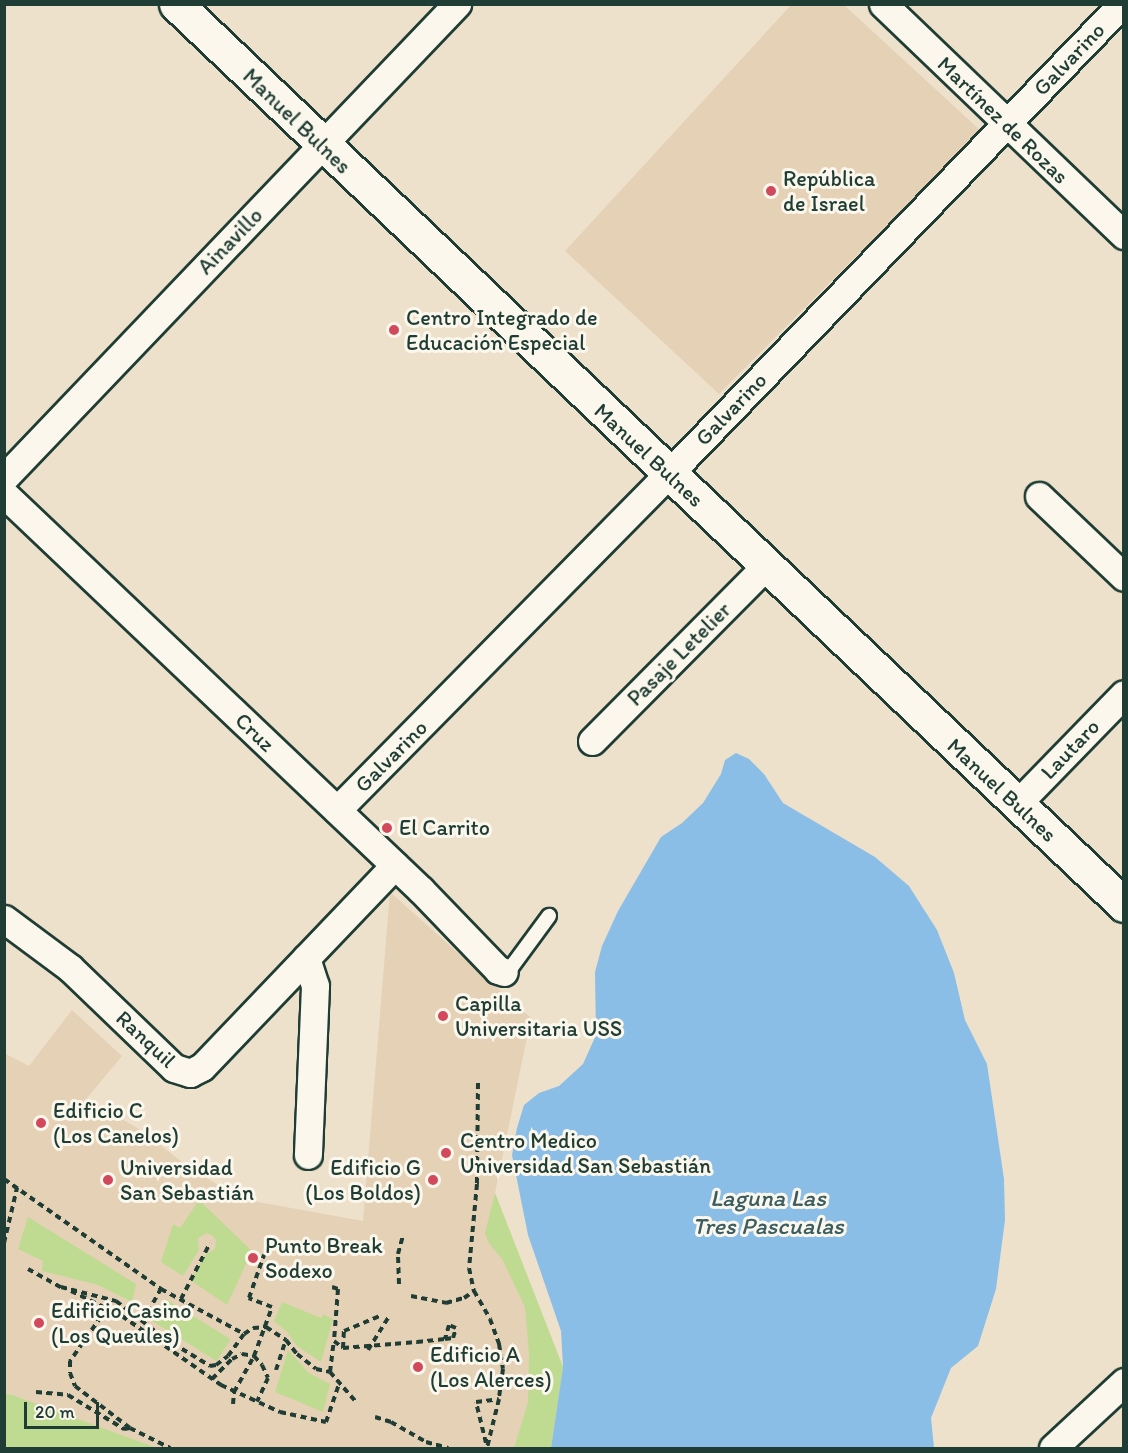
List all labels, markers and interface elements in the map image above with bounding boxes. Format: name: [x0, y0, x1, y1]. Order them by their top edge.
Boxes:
street label: Galvarino: [1028, 17, 1110, 101]
street label: Martínez de Rozas: [932, 51, 1074, 189]
street label: Manuel Bulnes: [238, 63, 356, 179]
place label: República de Israel: [783, 165, 875, 216]
marker: República de Israel: [764, 184, 778, 198]
street label: Ainavillo: [192, 202, 268, 280]
place label: Centro Integrado de Educación Especial: [406, 304, 597, 356]
marker: Centro Integrado de Educación Especial: [387, 323, 401, 337]
street label: Galvarino: [690, 367, 772, 451]
street label: Manuel Bulnes: [589, 398, 709, 512]
street label: Pasaje Letelier: [621, 596, 737, 712]
street label: Cruz: [230, 707, 280, 757]
street label: Lautaro: [1035, 713, 1105, 785]
street label: Galvarino: [349, 714, 433, 798]
street label: Manuel Bulnes: [942, 733, 1062, 847]
place label: El Carrito: [399, 815, 490, 841]
marker: El Carrito: [380, 821, 394, 835]
place label: Capilla Universitaria USS: [455, 990, 622, 1042]
street label: Ranquil: [111, 1005, 181, 1073]
marker: Capilla Universitaria USS: [436, 1009, 450, 1023]
place label: Edificio C (Los Canelos): [53, 1097, 180, 1148]
marker: Edificio C (Los Canelos): [34, 1116, 48, 1130]
place label: Centro Medico Universidad San Sebastián: [460, 1127, 711, 1178]
marker: Centro Medico Universidad San Sebastián: [437, 1144, 455, 1162]
place label: Universidad San Sebastián: [120, 1154, 254, 1206]
place label: Edificio G (Los Boldos): [305, 1154, 421, 1206]
marker: Universidad San Sebastián: [101, 1173, 115, 1187]
marker: Edificio G (Los Boldos): [426, 1173, 440, 1187]
water label: Laguna Las Tres Pascualas: [692, 1184, 844, 1240]
place label: Punto Break Sodexo: [265, 1232, 382, 1284]
marker: Punto Break Sodexo: [246, 1251, 260, 1265]
place label: Edificio Casino (Los Queules): [51, 1297, 191, 1348]
marker: Edificio Casino (Los Queules): [32, 1316, 46, 1330]
place label: Edificio A (Los Alerces): [430, 1341, 551, 1392]
marker: Edificio A (Los Alerces): [411, 1360, 425, 1374]
scale bar: [27, 1390, 102, 1428]
text: 20 m: [35, 1401, 75, 1423]

